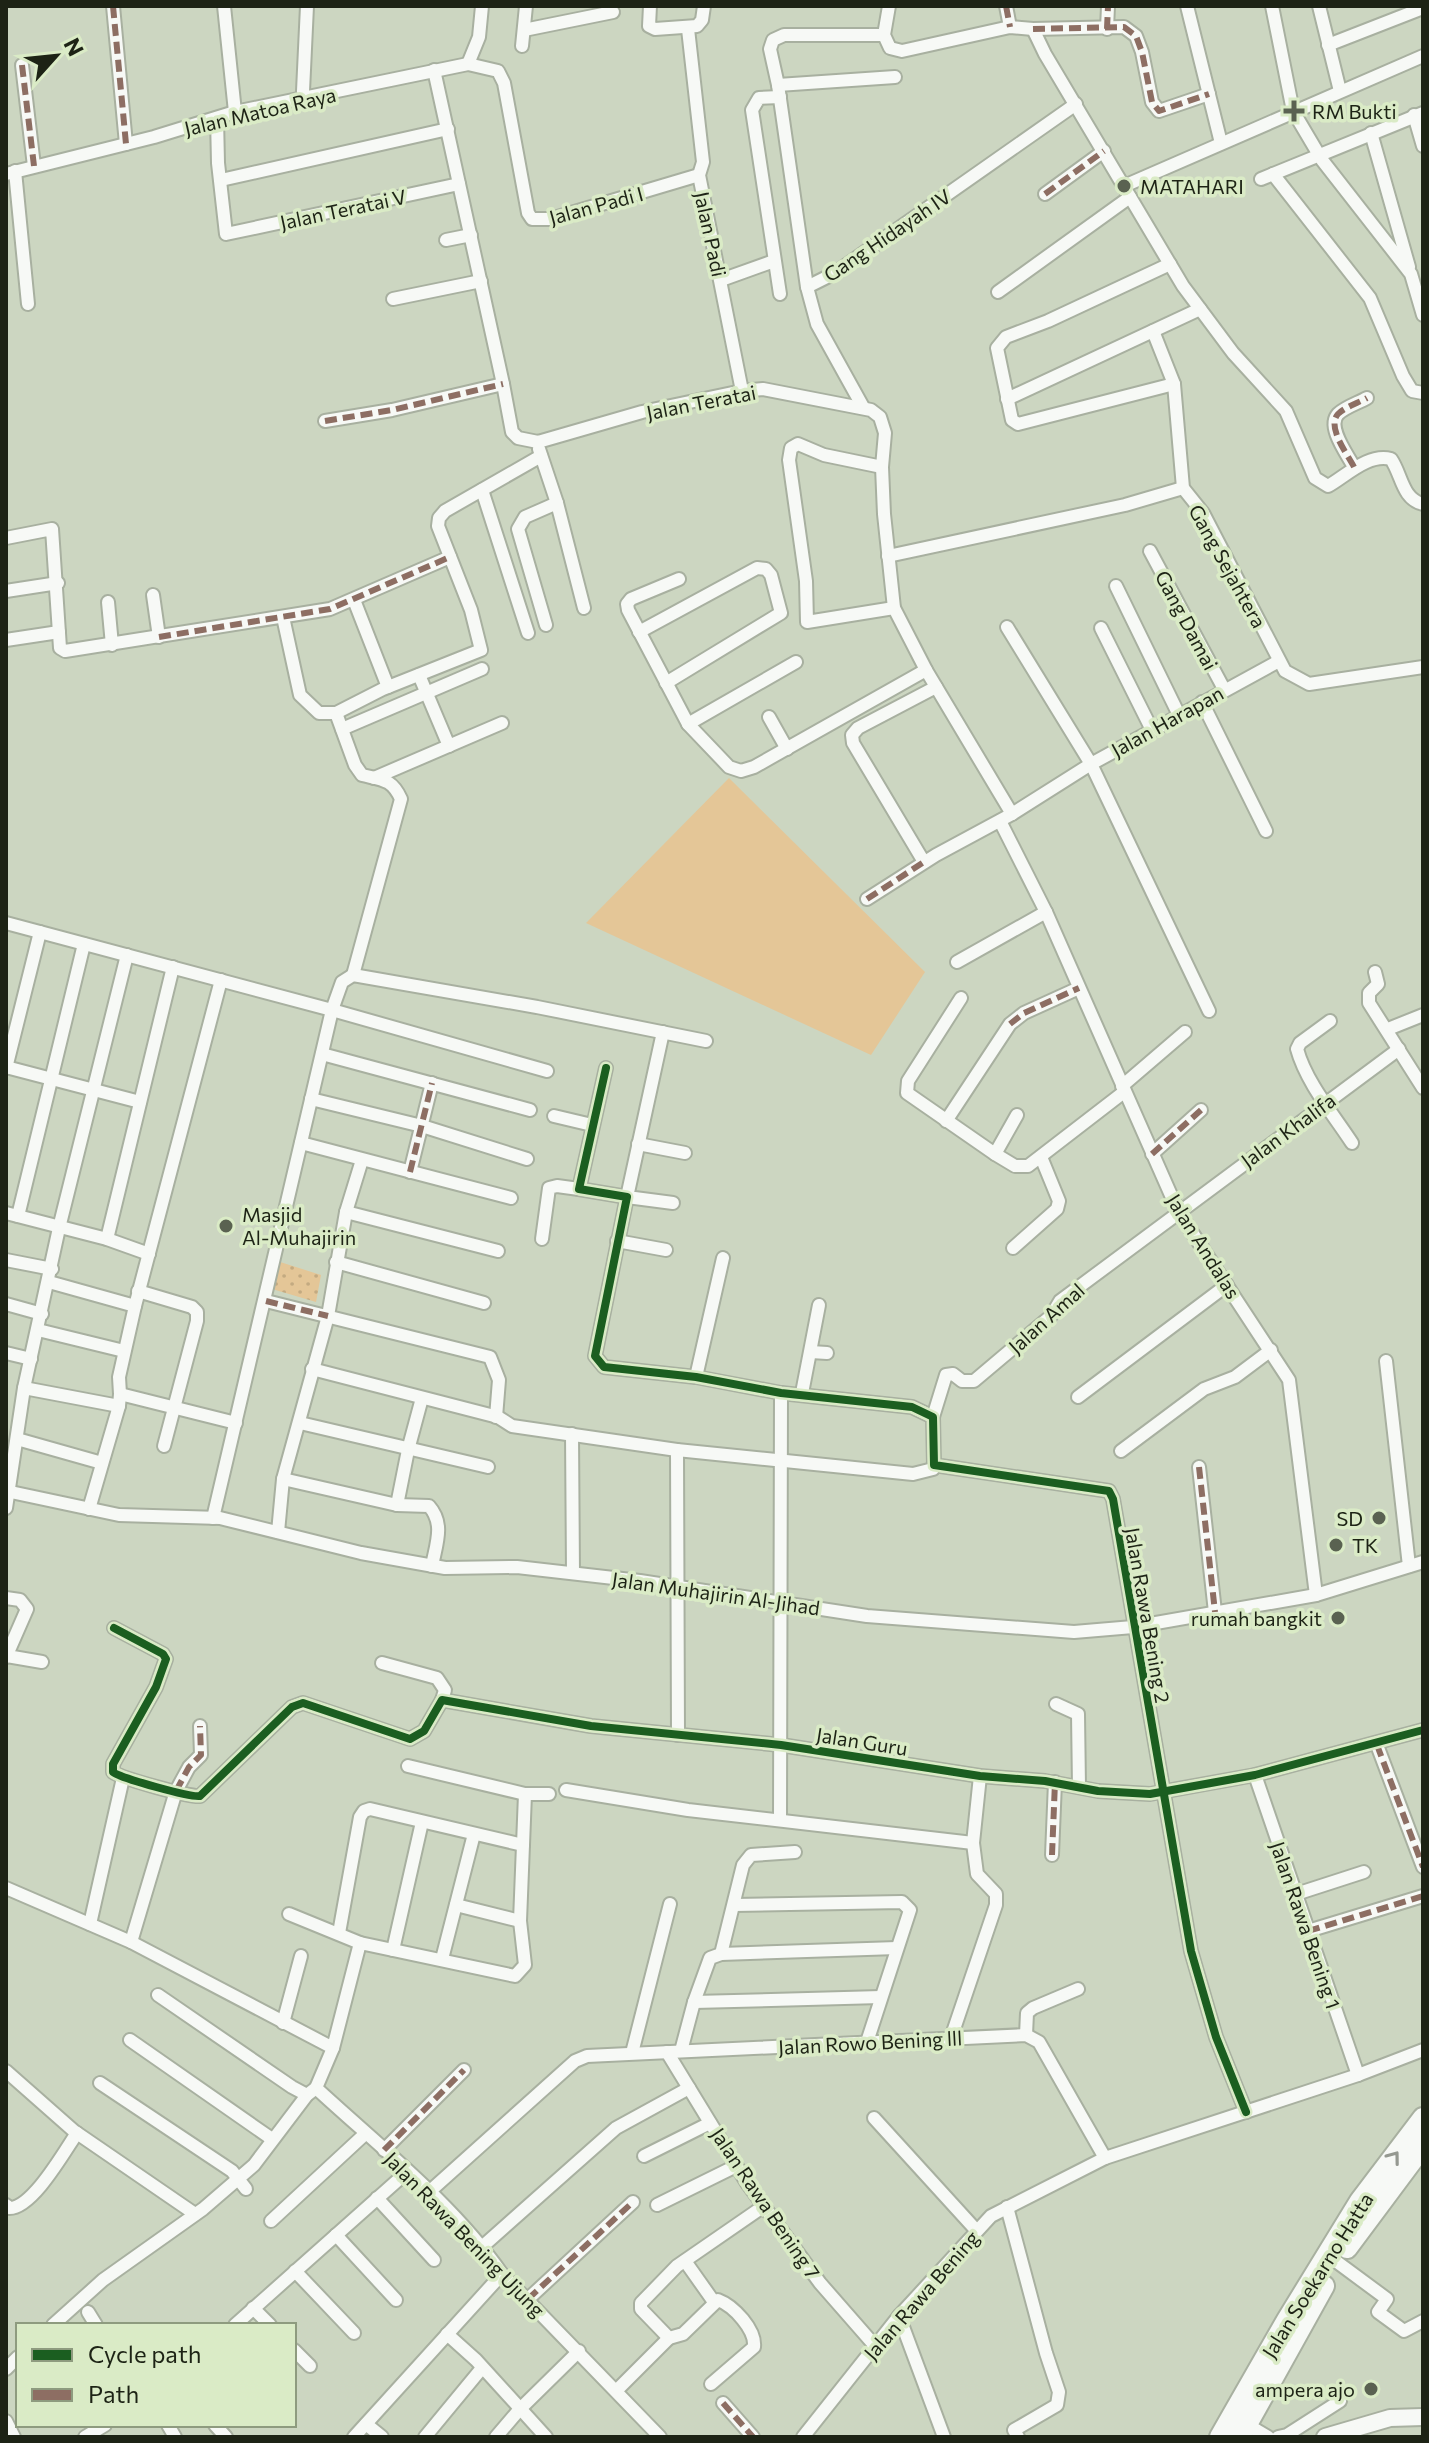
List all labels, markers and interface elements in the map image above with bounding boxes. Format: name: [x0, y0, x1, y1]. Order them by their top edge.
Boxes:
north arrow: [16, 16, 96, 96]
text: N: [58, 33, 90, 60]
street label: Jalan Matoa Raya: [182, 82, 338, 140]
place label: RM Bukti: [1312, 99, 1397, 123]
marker: RM Bukti: [1283, 100, 1305, 122]
place label: MATAHARI: [1140, 174, 1244, 198]
marker: MATAHARI: [1115, 177, 1133, 195]
street label: Jalan Padi I: [546, 181, 646, 229]
street label: Gang Hidayah IV: [819, 183, 955, 286]
street label: Jalan Teratai V: [278, 184, 409, 234]
street label: Jalan Padi: [690, 189, 732, 279]
street label: Jalan Teratai: [644, 380, 758, 424]
street label: Gang Sejahtera: [1184, 500, 1272, 632]
street label: Gang Damai: [1151, 566, 1223, 674]
street label: Jalan Harapan: [1107, 680, 1227, 762]
street label: Jalan Khalifa: [1236, 1088, 1340, 1172]
street label: Jalan Andalas: [1162, 1189, 1246, 1303]
place label: Masjid Al-Muhajirin: [242, 1202, 356, 1249]
marker: Masjid Al-Muhajirin: [217, 1217, 235, 1235]
street label: Jalan Amal: [1003, 1278, 1089, 1358]
place label: SD: [1337, 1506, 1363, 1530]
marker: SD: [1370, 1509, 1388, 1527]
street label: Jalan Rawa Bening 2: [1121, 1525, 1175, 1705]
place label: TK: [1352, 1533, 1378, 1557]
marker: TK: [1327, 1536, 1345, 1554]
street label: Jalan Muhajirin Al-Jihad: [610, 1567, 822, 1619]
place label: rumah bangkit: [1191, 1606, 1322, 1630]
marker: rumah bangkit: [1329, 1609, 1347, 1627]
street label: Jalan Guru: [815, 1722, 909, 1760]
street label: Jalan Rawa Bening 1: [1266, 1838, 1346, 2012]
street label: Jalan Rowo Bening lll: [777, 2025, 963, 2059]
street label: Jalan Rawa Bening 7: [706, 2123, 826, 2283]
street label: Jalan Rawa Bening Ujung: [380, 2146, 550, 2322]
one-way arrow: [1384, 2151, 1398, 2166]
street label: Jalan Soekarno Hatta: [1256, 2188, 1378, 2362]
street label: Jalan Rawa Bening: [858, 2225, 984, 2364]
legend: [16, 2323, 296, 2427]
text: Cycle path: [88, 2339, 202, 2368]
place label: ampera ajo: [1255, 2377, 1355, 2401]
text: Path: [88, 2379, 139, 2408]
marker: ampera ajo: [1362, 2380, 1380, 2398]

